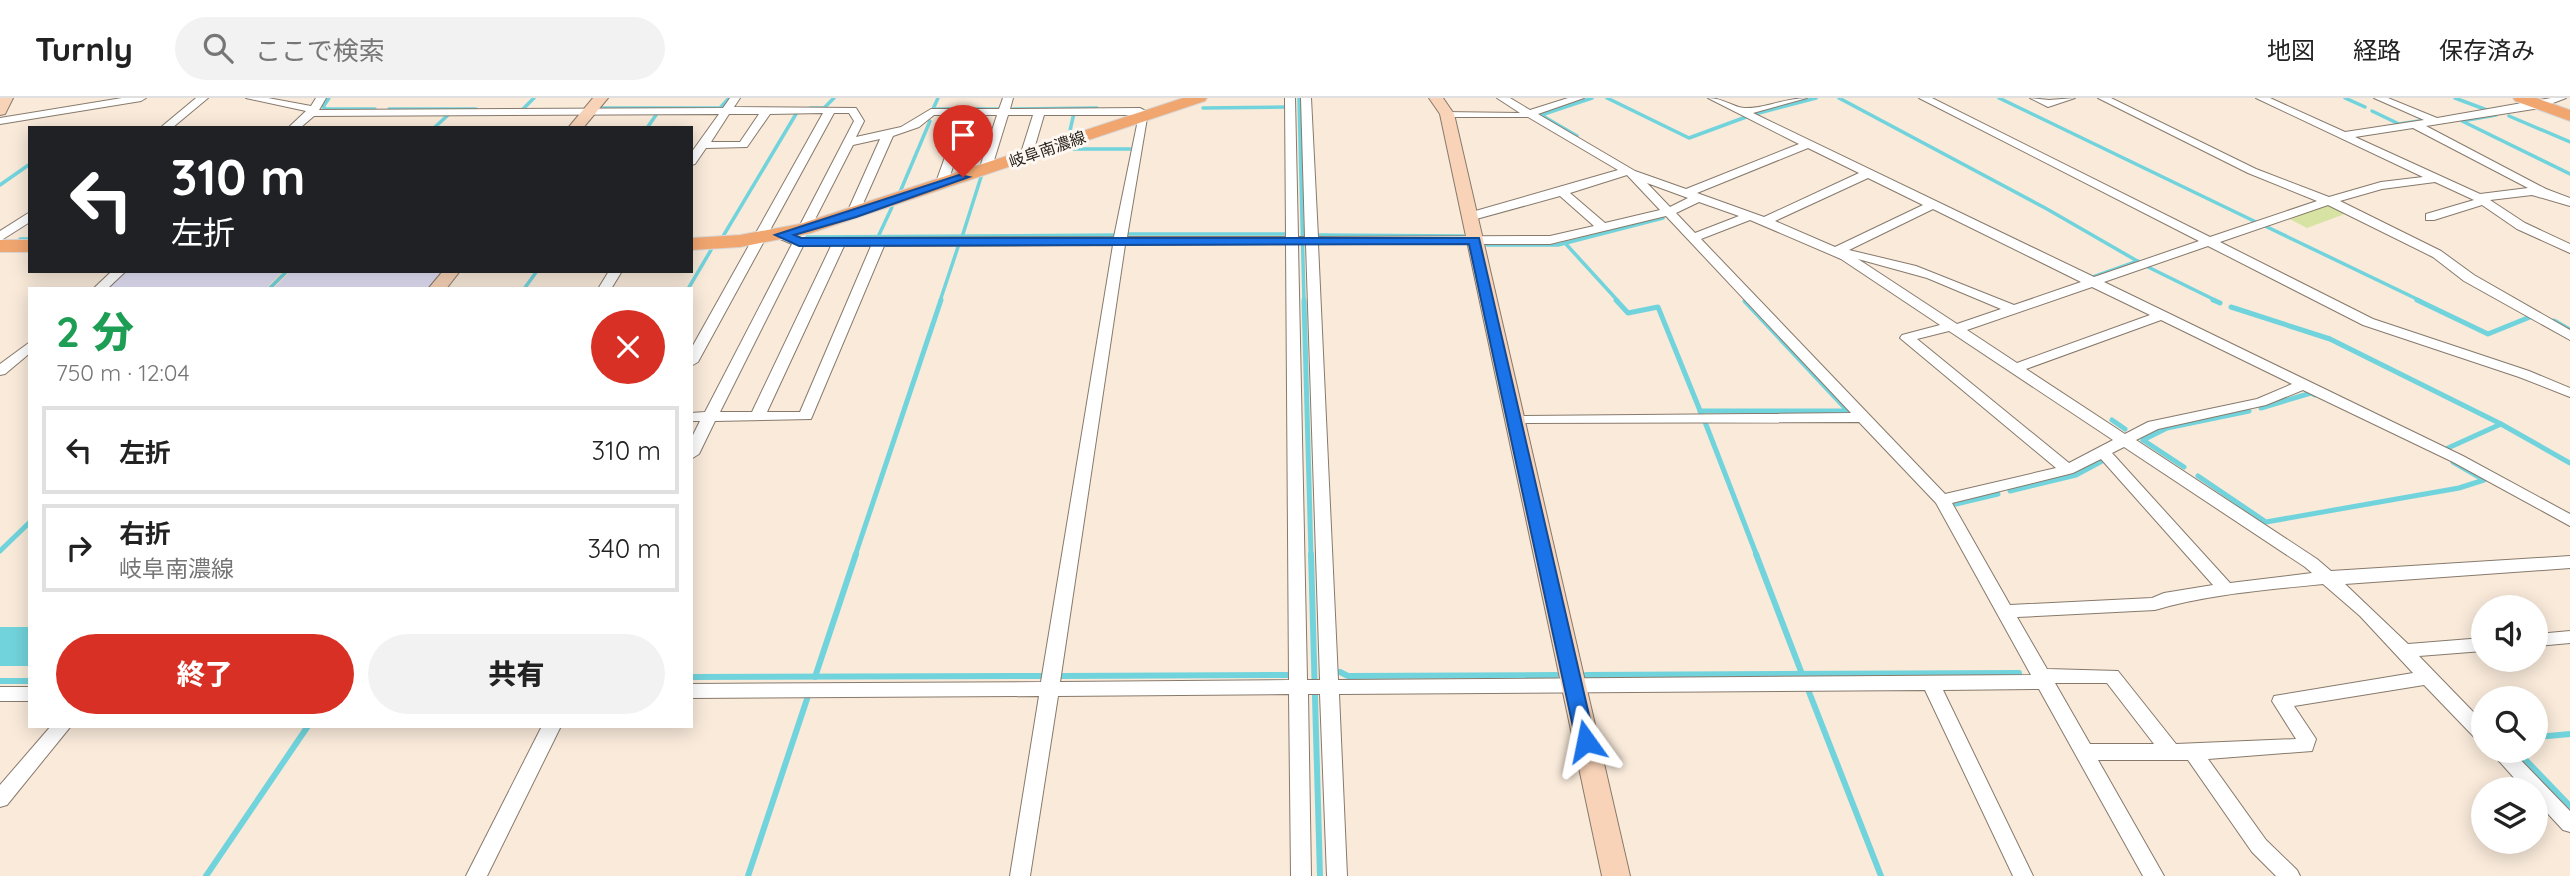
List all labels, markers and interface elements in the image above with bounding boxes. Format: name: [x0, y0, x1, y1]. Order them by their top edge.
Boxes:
search box: [175, 17, 665, 80]
text: Turnly: [35, 28, 133, 69]
icon: search: [199, 29, 237, 67]
text: ここで検索: [255, 34, 385, 67]
text: 地図: [2267, 35, 2315, 65]
text: 経路: [2353, 35, 2401, 65]
text: 保存済み: [2439, 35, 2535, 65]
pin: [933, 105, 993, 177]
icon: arrive: [944, 116, 982, 154]
street label: 岐阜南濃線: [1006, 127, 1088, 171]
text: 310 m: [171, 146, 305, 207]
icon: left: [56, 154, 147, 245]
text: 左折: [171, 212, 235, 252]
text: 2 分: [56, 305, 134, 358]
button: close: [591, 310, 665, 384]
text: 750 m · 12:04: [56, 358, 190, 387]
icon: left: [60, 431, 98, 469]
text: 310 m: [591, 434, 661, 467]
text: 左折: [119, 436, 171, 469]
text: 右折: [119, 517, 171, 550]
icon: right: [60, 529, 98, 567]
text: 340 m: [587, 532, 661, 565]
text: 岐阜南濃線: [119, 554, 234, 583]
map controls: [2471, 595, 2548, 854]
button: sound: [2471, 595, 2548, 672]
button: 終了: [56, 634, 354, 714]
button: 共有: [368, 634, 665, 714]
button: search: [2471, 686, 2548, 763]
position arrow: [1549, 704, 1623, 778]
button: layers: [2471, 777, 2548, 854]

